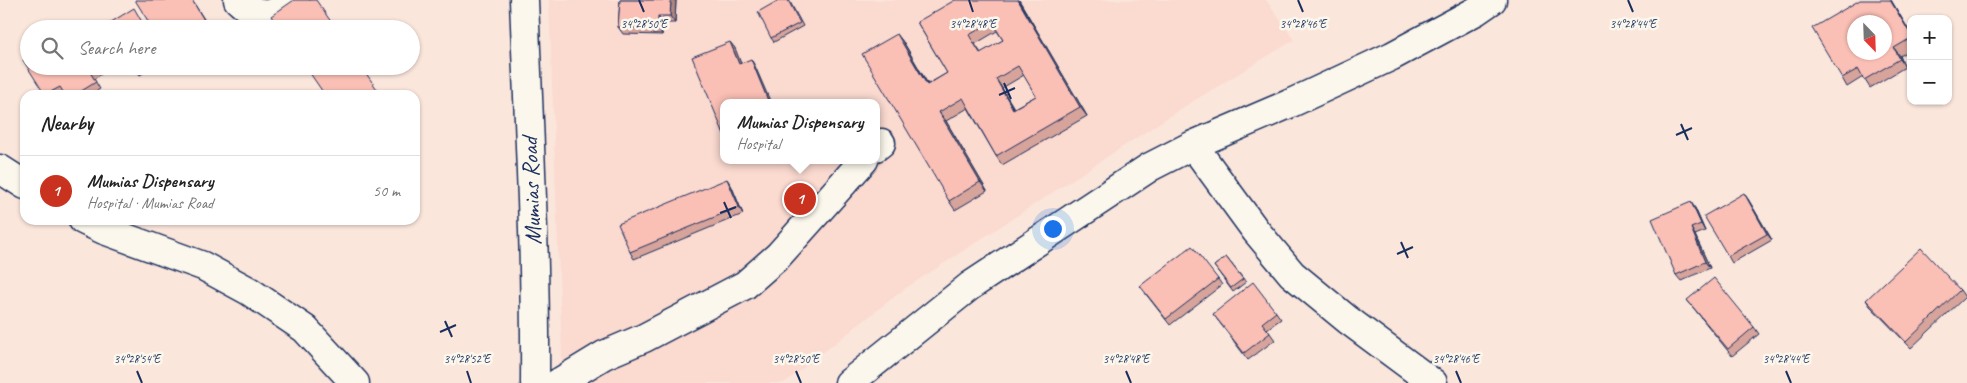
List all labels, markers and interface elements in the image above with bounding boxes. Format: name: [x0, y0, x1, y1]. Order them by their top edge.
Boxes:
north arrow: [1847, 15, 1892, 60]
map controls: [1907, 15, 1952, 105]
button: +: [1907, 15, 1952, 60]
text: 34°28'50"E: [621, 16, 669, 32]
text: 34°28'48"E: [950, 16, 998, 32]
text: 34°28'46"E: [1280, 16, 1328, 32]
text: 34°28'44"E: [1610, 16, 1658, 32]
search box: [20, 20, 420, 75]
icon: search: [38, 34, 66, 62]
text: Search here: [78, 36, 155, 60]
button: −: [1907, 60, 1952, 105]
popup: [720, 99, 880, 164]
text: Nearby: [40, 110, 93, 136]
text: Mumias Dispensary: [737, 110, 863, 134]
street label: Mumias Road: [514, 133, 548, 245]
text: Hospital: [737, 134, 781, 154]
text: Mumias Dispensary: [87, 169, 213, 193]
pin: 1: [784, 180, 816, 218]
text: 1: [52, 181, 60, 201]
text: 50 m: [373, 181, 400, 201]
text: Hospital · Mumias Road: [87, 193, 213, 213]
your location: [1040, 216, 1066, 242]
text: 34°28'54"E: [114, 351, 162, 367]
text: 34°28'52"E: [444, 351, 492, 367]
text: 34°28'50"E: [773, 351, 821, 367]
text: 34°28'48"E: [1103, 351, 1151, 367]
text: 34°28'46"E: [1433, 351, 1481, 367]
text: 34°28'44"E: [1763, 351, 1811, 367]

